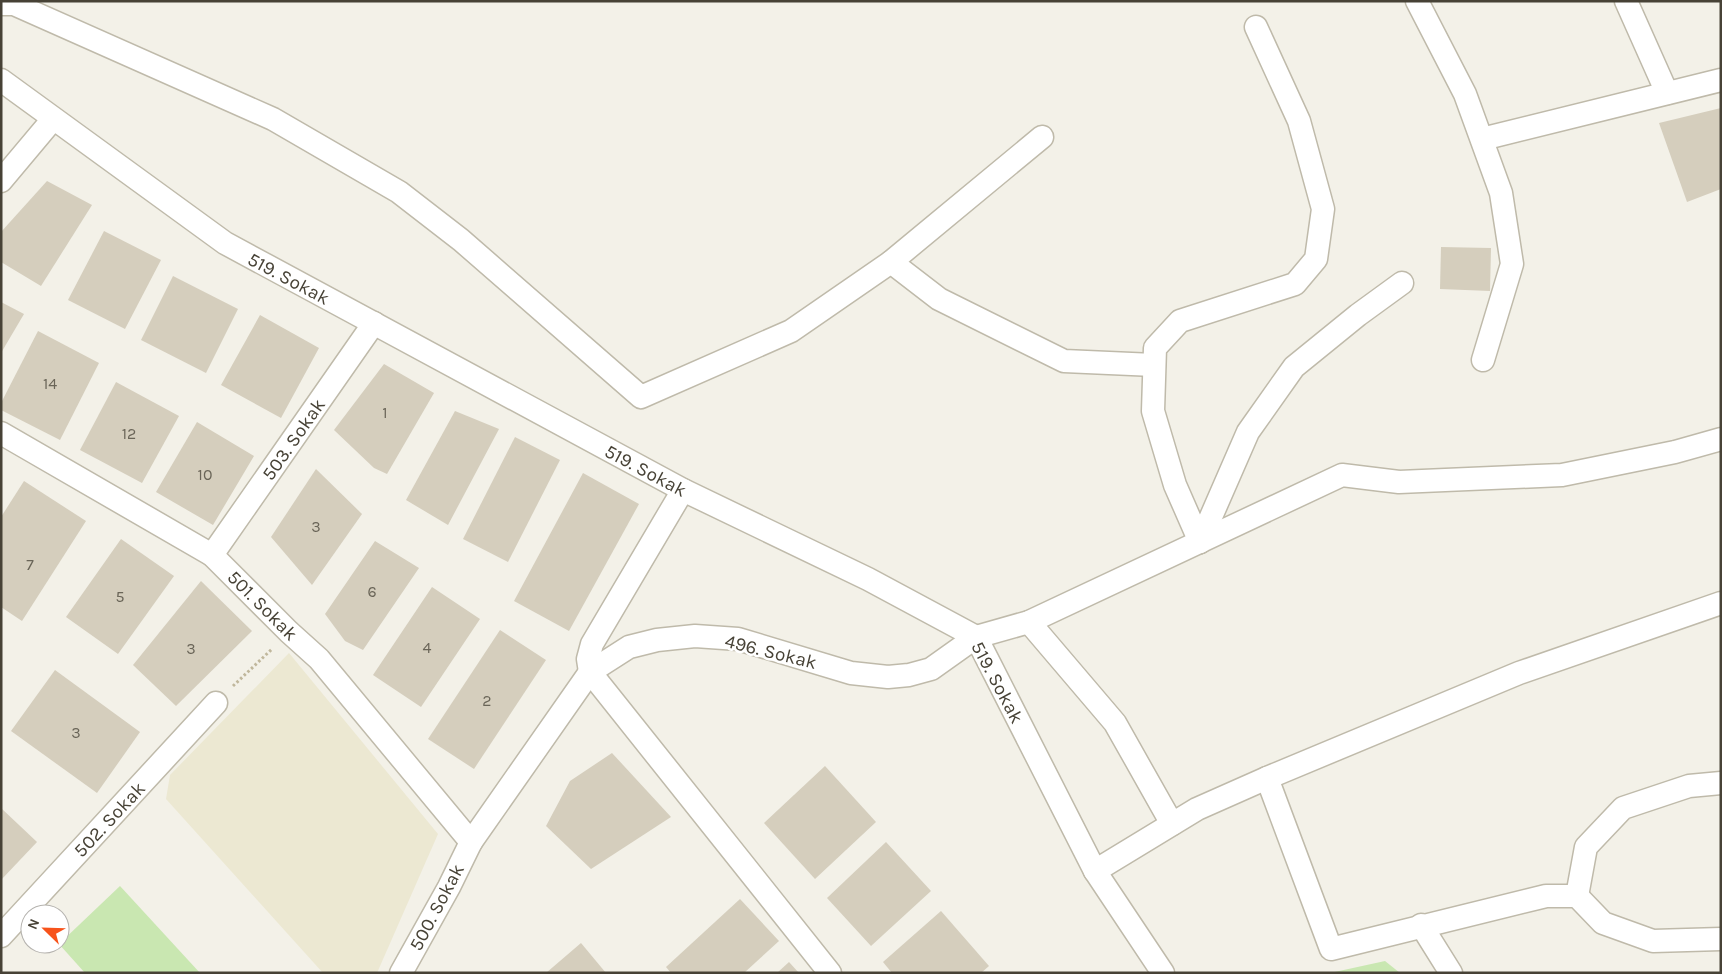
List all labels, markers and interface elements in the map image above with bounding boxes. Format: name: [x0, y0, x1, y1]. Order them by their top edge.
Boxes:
street label: 519. Sokak: [244, 248, 334, 310]
house number: 14: [43, 374, 57, 393]
street label: 503. Sokak: [258, 394, 330, 485]
house number: 1: [382, 403, 388, 422]
house number: 12: [122, 424, 136, 443]
street label: 519. Sokak: [601, 440, 691, 502]
house number: 10: [198, 465, 212, 484]
house number: 3: [311, 517, 321, 536]
house number: 7: [26, 555, 34, 574]
street label: 501. Sokak: [223, 566, 302, 645]
house number: 6: [367, 582, 377, 601]
house number: 5: [115, 587, 125, 606]
street label: 496. Sokak: [722, 630, 819, 674]
house number: 4: [423, 638, 432, 657]
street label: 519. Sokak: [966, 638, 1028, 727]
house number: 3: [186, 639, 196, 658]
house number: 2: [482, 691, 492, 710]
house number: 3: [71, 723, 81, 742]
street label: 502. Sokak: [69, 777, 150, 862]
street label: 500. Sokak: [405, 860, 469, 955]
north arrow: [20, 904, 70, 954]
text: N: [24, 916, 43, 932]

